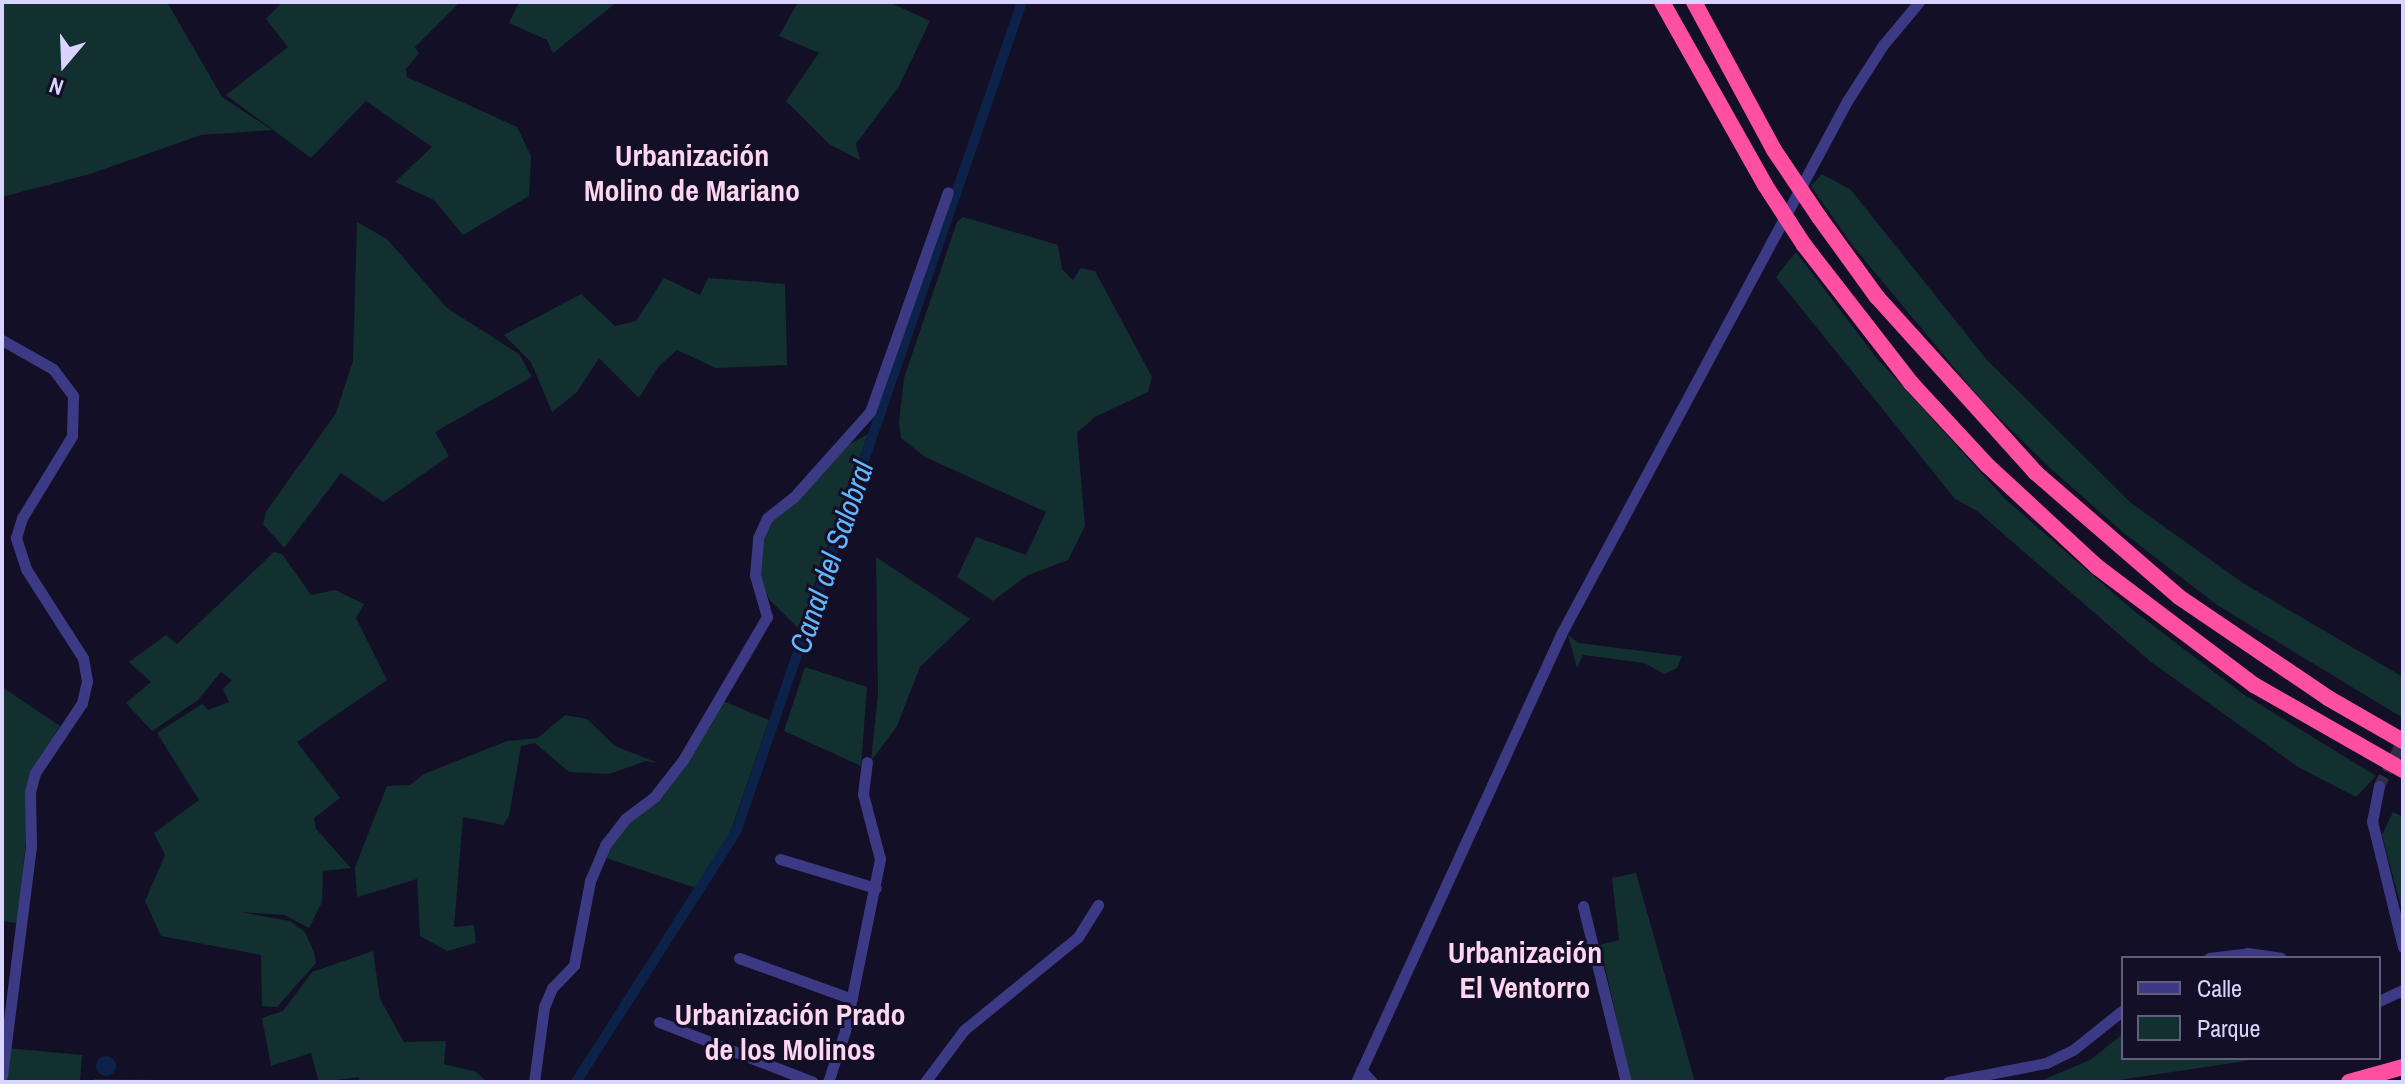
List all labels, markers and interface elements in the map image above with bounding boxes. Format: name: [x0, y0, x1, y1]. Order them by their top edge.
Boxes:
north arrow: [24, 24, 104, 104]
text: N: [45, 70, 67, 103]
district label: Urbanización Molino de Mariano: [584, 137, 800, 208]
water label: Canal del Salobral: [781, 456, 881, 658]
district label: Urbanización El Ventorro: [1448, 934, 1602, 1004]
legend: [2121, 956, 2381, 1060]
text: Calle: [2197, 972, 2242, 1004]
district label: Urbanización Prado de los Molinos: [674, 996, 906, 1066]
text: Parque: [2197, 1012, 2260, 1044]

